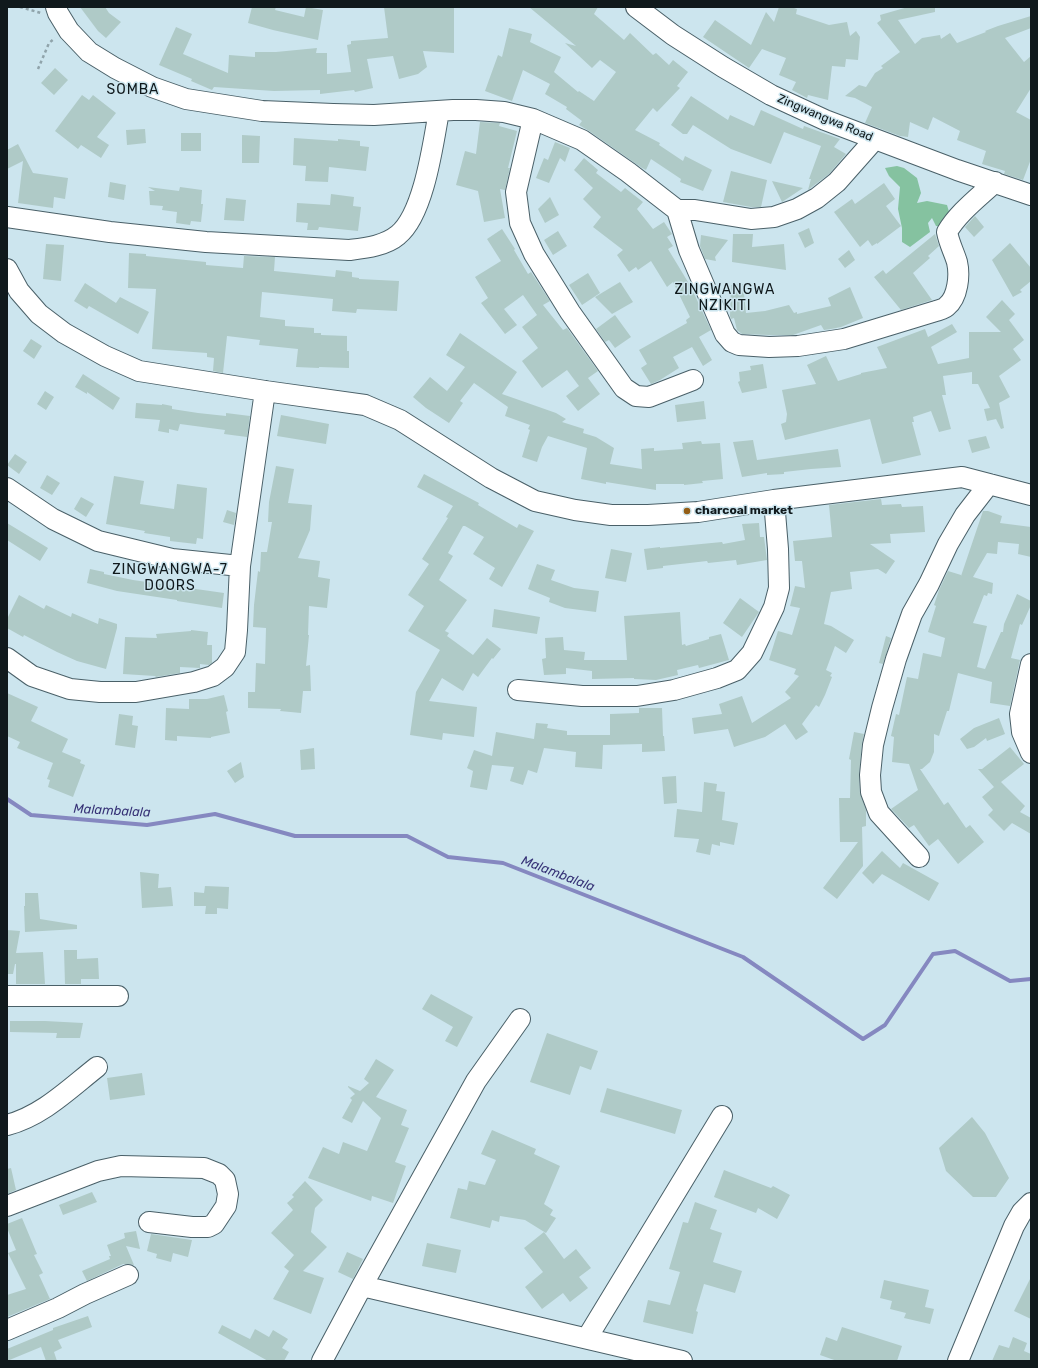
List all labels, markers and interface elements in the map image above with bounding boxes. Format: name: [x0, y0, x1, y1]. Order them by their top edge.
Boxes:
district label: SOMBA: [107, 82, 159, 98]
street label: Zingwangwa Road: [775, 91, 875, 145]
district label: ZINGWANGWA NZIKITI: [675, 282, 775, 314]
place label: charcoal market: [695, 504, 793, 518]
marker: charcoal market: [682, 506, 692, 516]
district label: ZINGWANGWA-7 DOORS: [112, 562, 228, 594]
water label: Malambalala: [73, 801, 151, 821]
water label: Malambalala: [519, 853, 597, 895]

